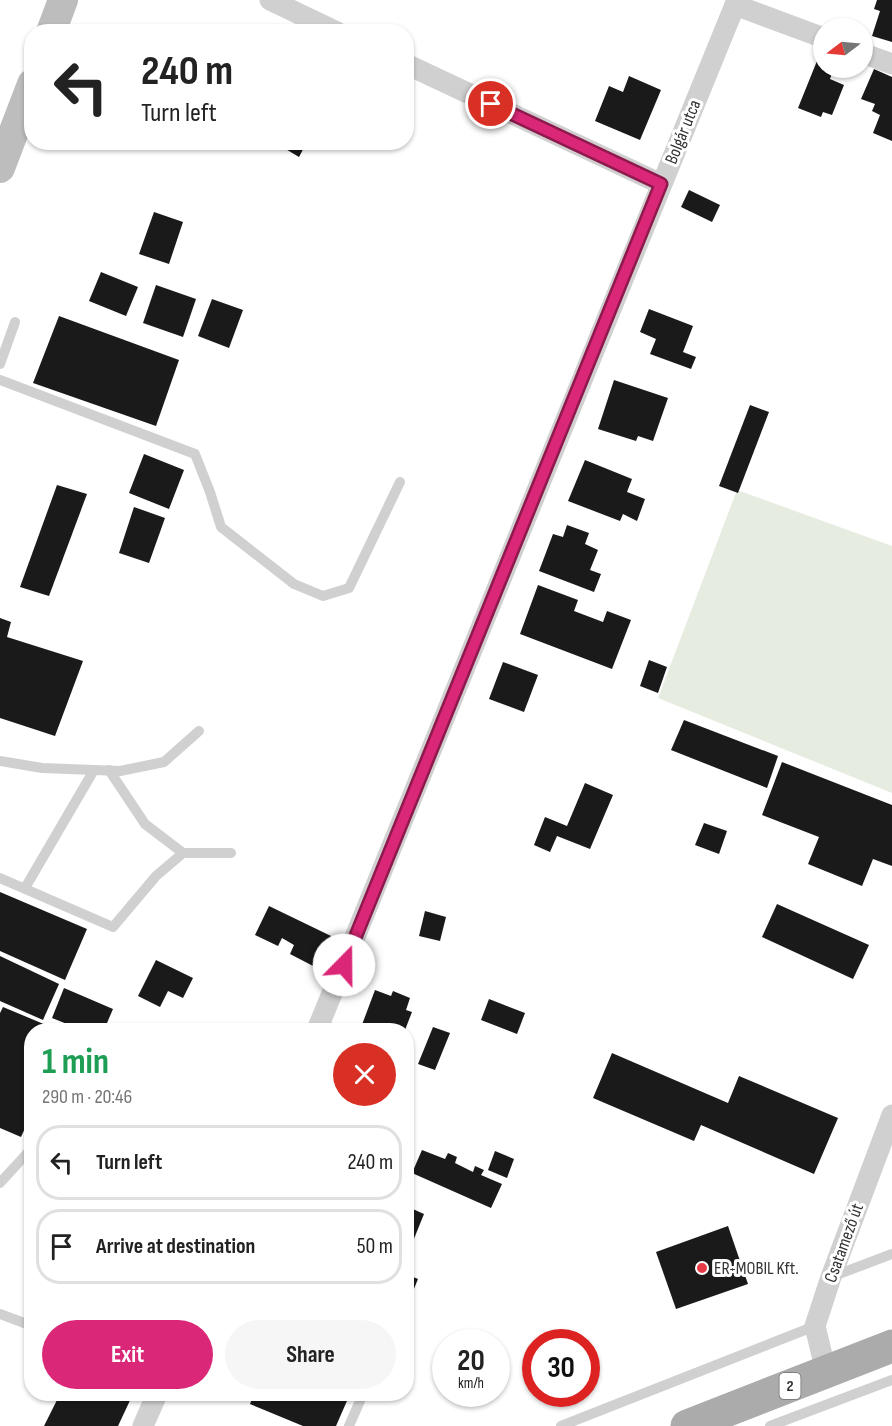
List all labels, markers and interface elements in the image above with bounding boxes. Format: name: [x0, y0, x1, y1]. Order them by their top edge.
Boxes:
north arrow: [813, 18, 873, 78]
map controls: [813, 18, 873, 78]
text: 240 m: [141, 46, 233, 97]
icon: left: [42, 48, 120, 126]
pin: [465, 78, 516, 129]
icon: arrive: [474, 87, 507, 120]
text: Turn left: [141, 97, 217, 129]
street label: Bolgár utca: [661, 97, 705, 167]
position arrow: [312, 933, 376, 997]
text: 1 min: [42, 1041, 109, 1084]
button: close: [333, 1043, 396, 1106]
text: 290 m · 20:46: [42, 1085, 132, 1109]
icon: left: [45, 1146, 78, 1179]
text: Turn left: [96, 1149, 162, 1176]
text: 240 m: [347, 1149, 393, 1176]
street label: Csatamező út: [820, 1200, 868, 1285]
icon: arrive: [45, 1230, 78, 1263]
text: Arrive at destination: [96, 1233, 255, 1260]
text: 50 m: [357, 1233, 393, 1260]
place label: ER-MOBIL Kft.: [714, 1258, 799, 1279]
marker: ER-MOBIL Kft.: [695, 1261, 709, 1275]
button: Exit: [42, 1320, 213, 1389]
button: Share: [225, 1320, 396, 1389]
speed limit sign: 30: [522, 1329, 600, 1407]
text: 20: [457, 1343, 485, 1379]
road number: 2: [780, 1373, 800, 1399]
text: km/h: [458, 1374, 484, 1393]

